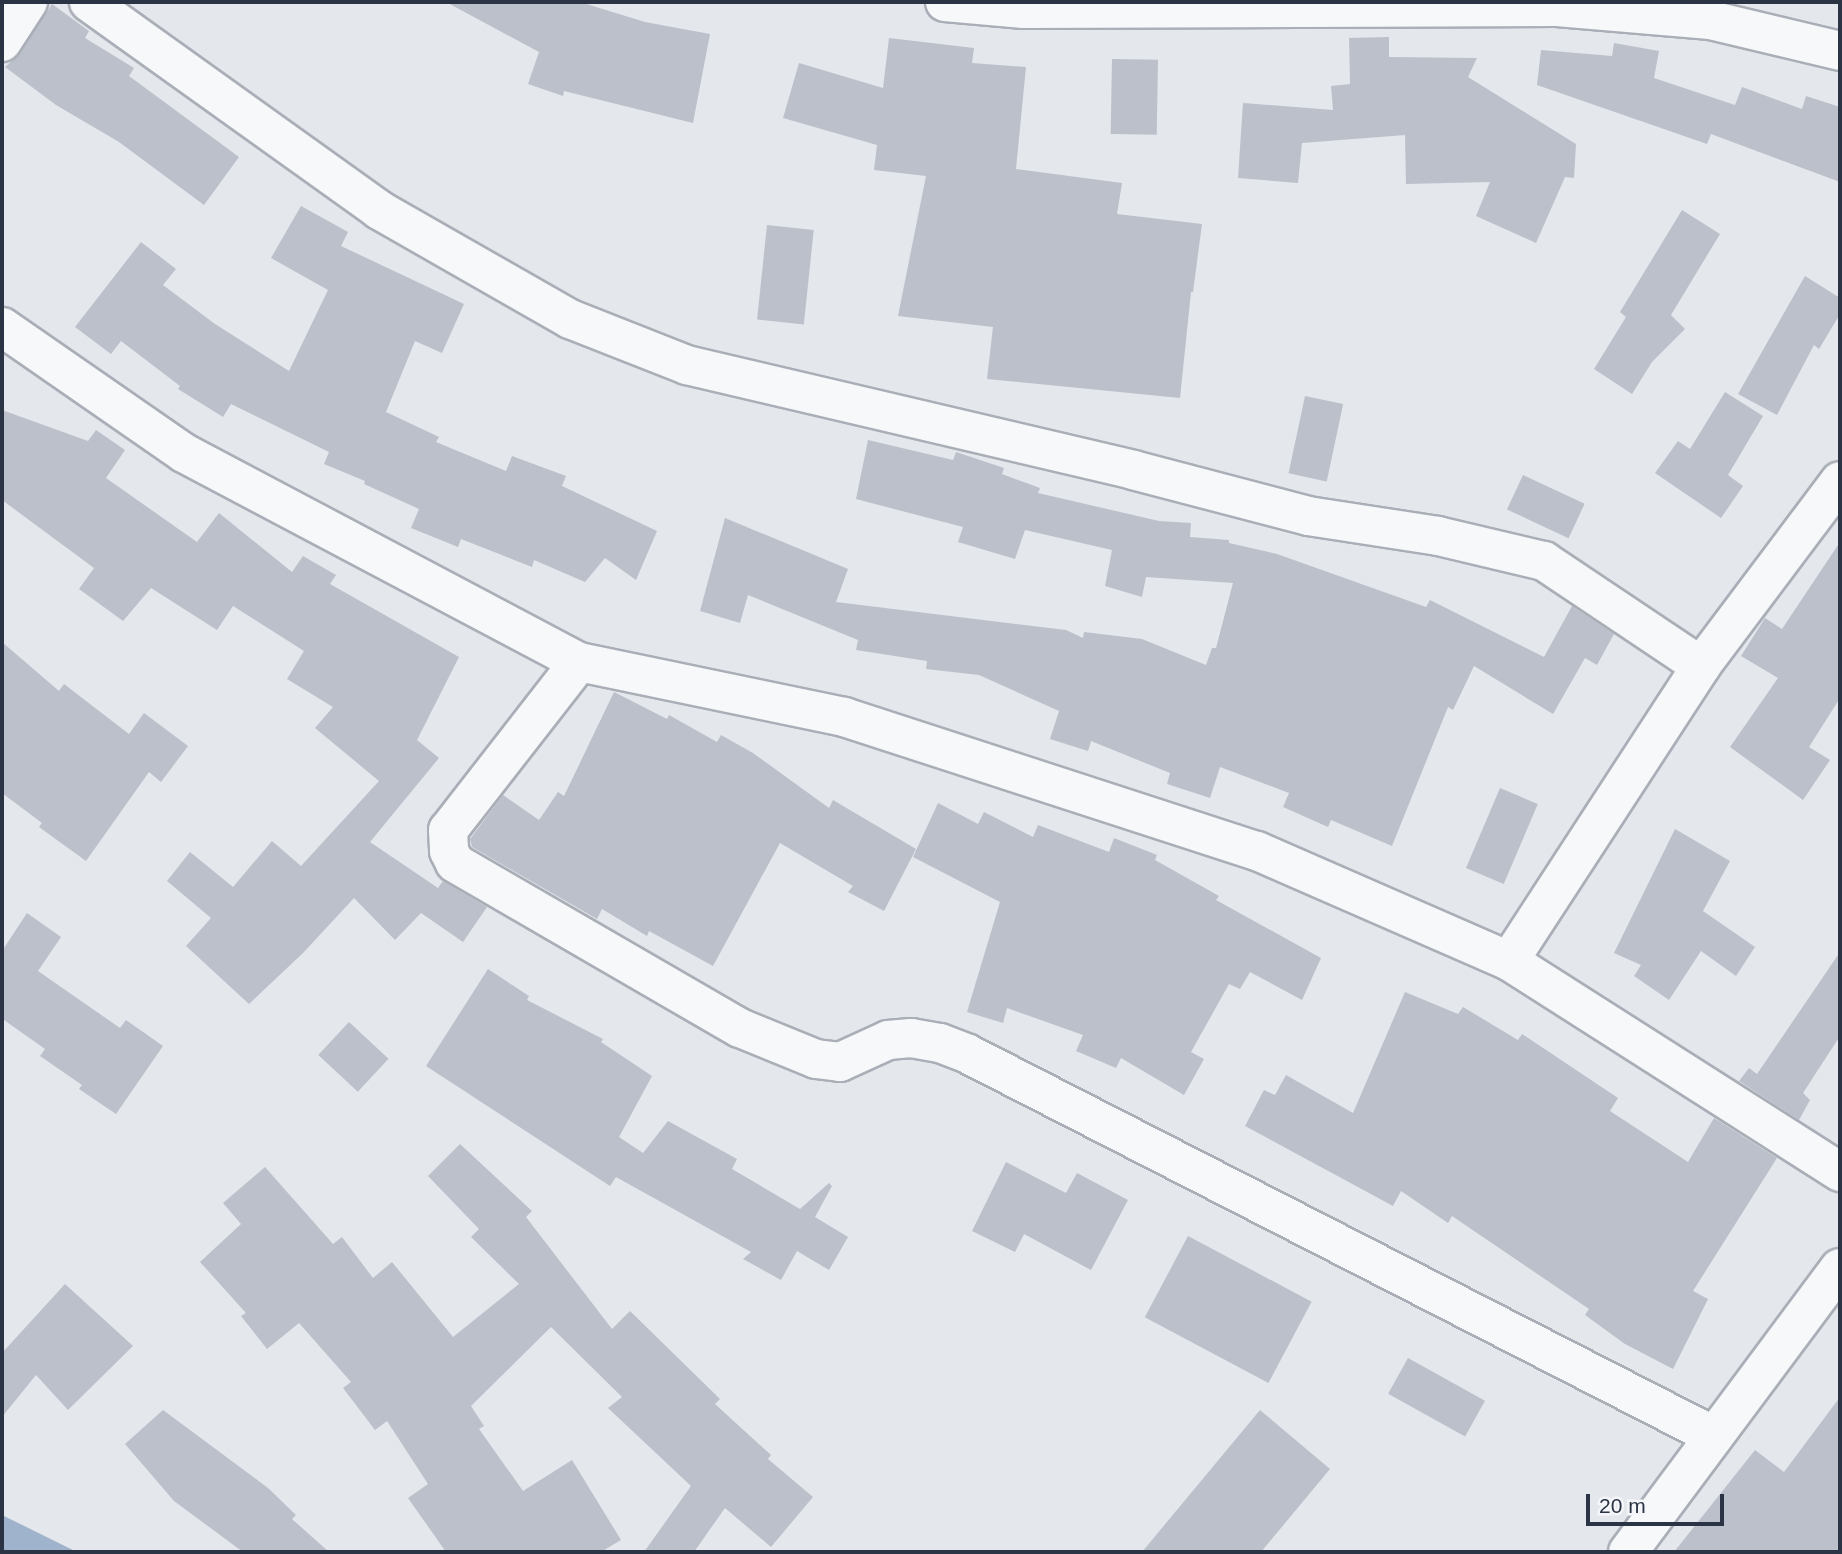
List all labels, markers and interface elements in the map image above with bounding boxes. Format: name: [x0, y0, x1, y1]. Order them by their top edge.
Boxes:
scale bar: [1590, 1480, 1728, 1524]
text: 20 m: [1599, 1494, 1646, 1517]

